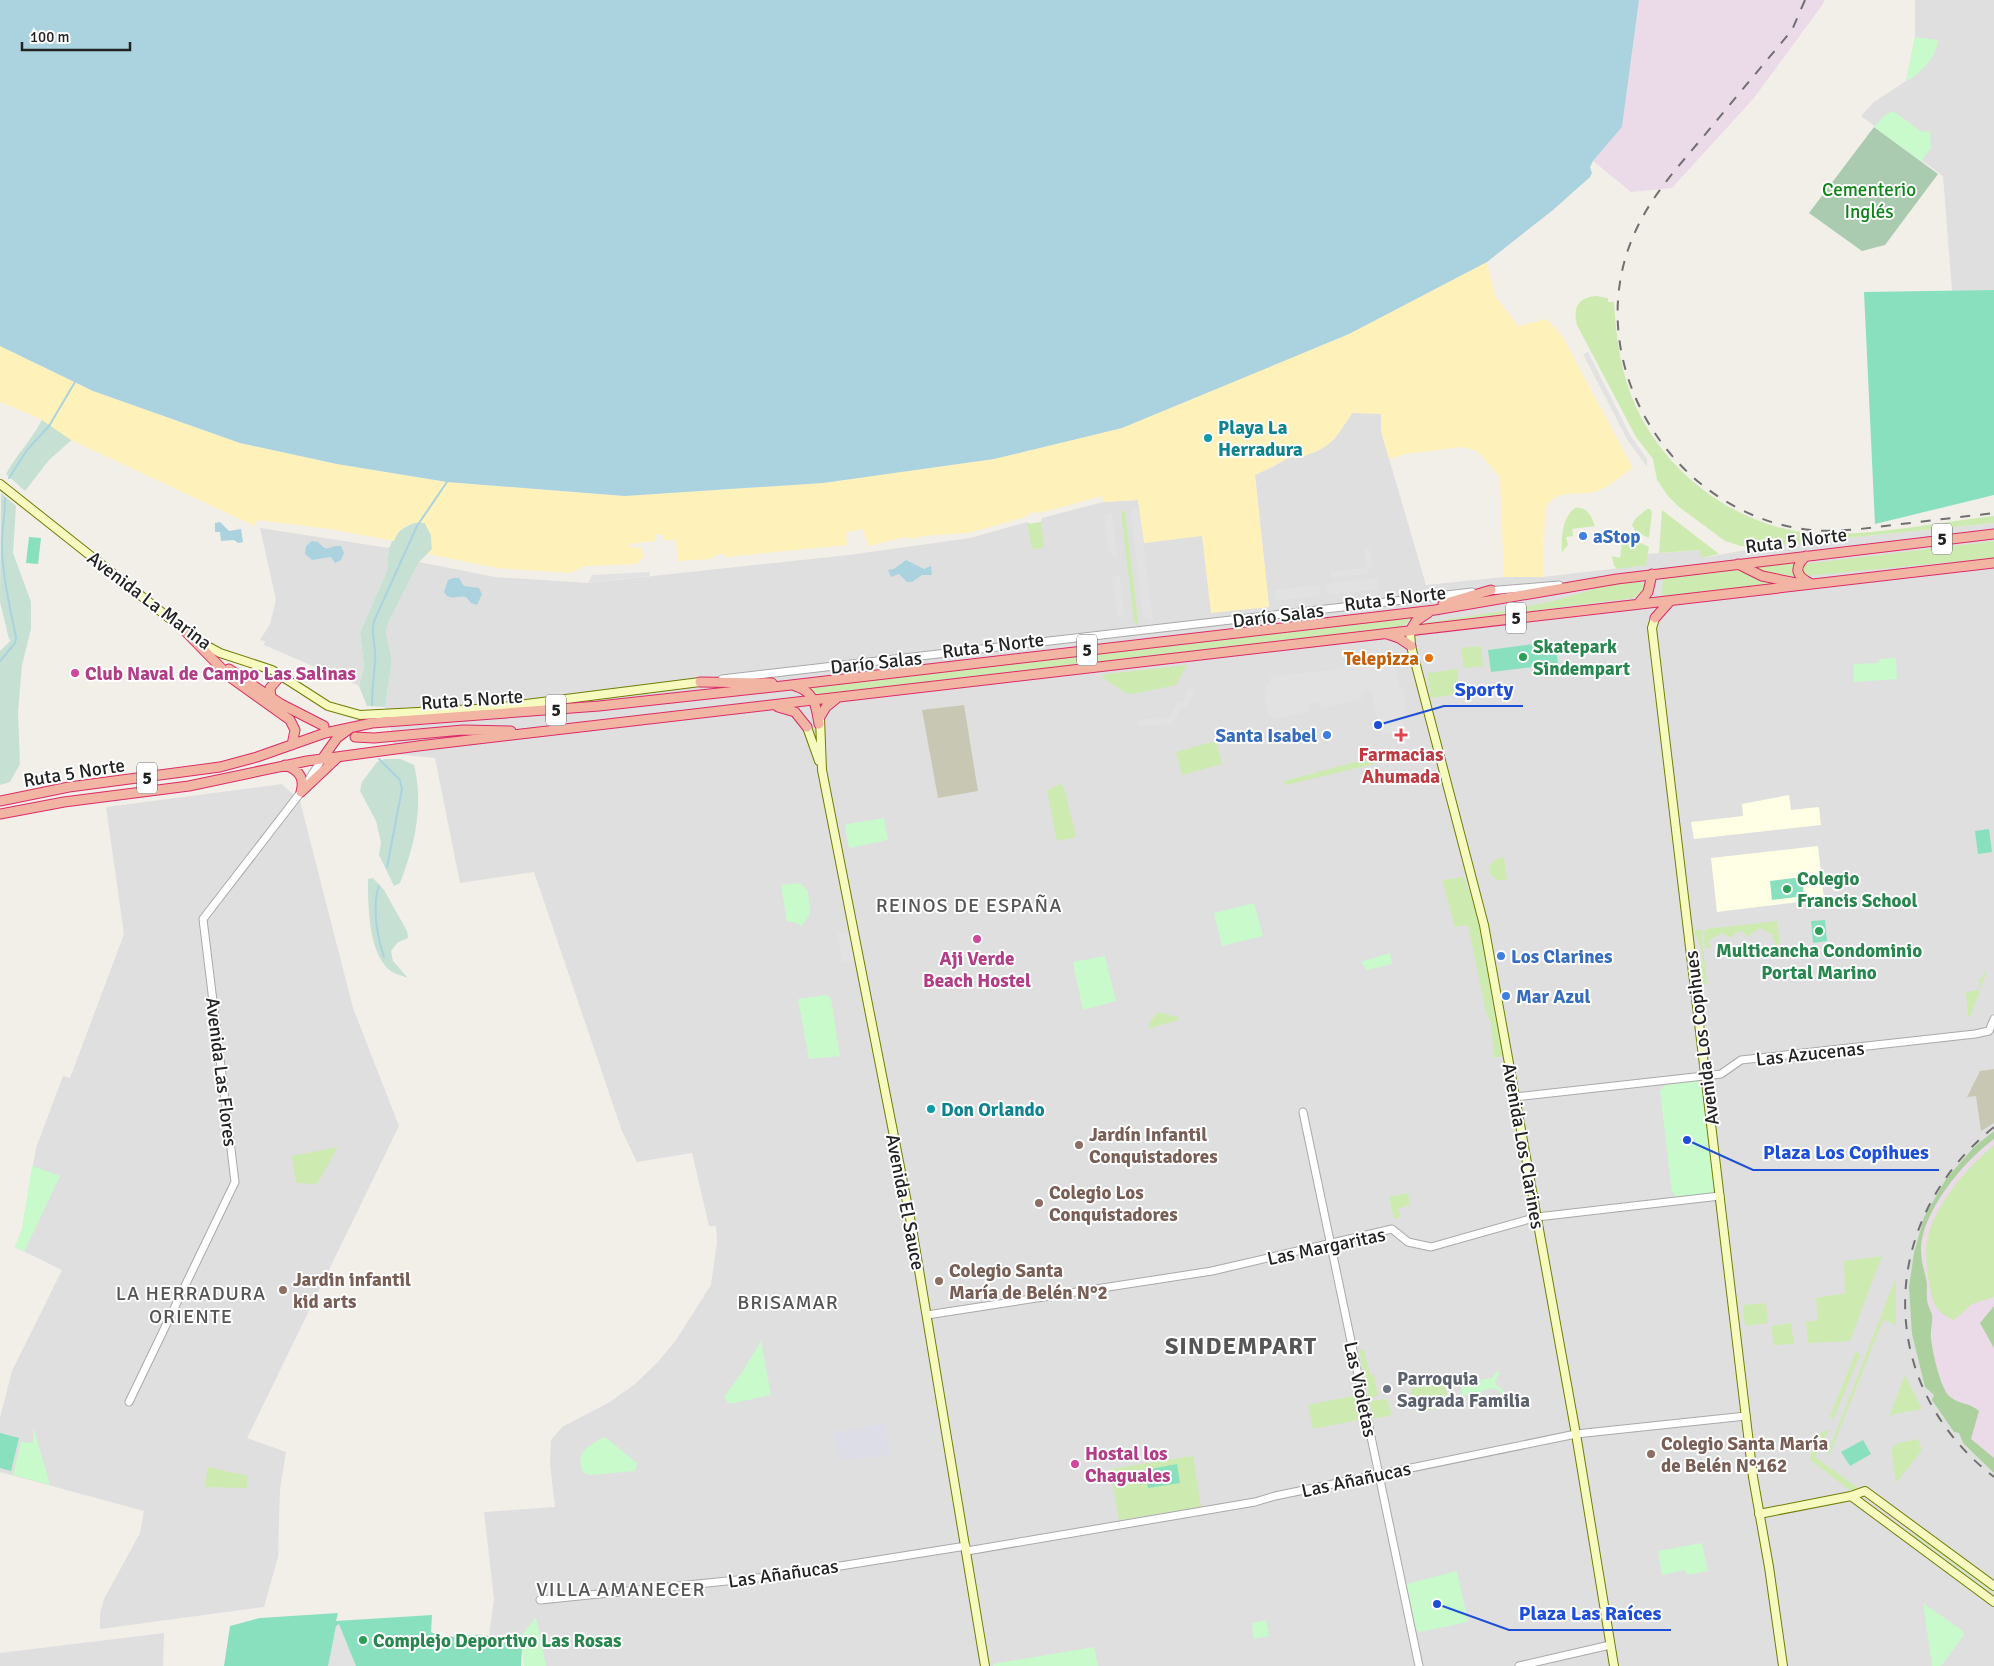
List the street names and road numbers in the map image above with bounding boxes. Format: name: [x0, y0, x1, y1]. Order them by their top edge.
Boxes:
street label: Ruta 5 Norte: [1744, 523, 1848, 559]
road number: 5: [1932, 524, 1952, 554]
street label: Avenida La Marina: [82, 546, 216, 655]
street label: Ruta 5 Norte: [1343, 581, 1447, 617]
street label: Darío Salas: [1231, 598, 1325, 634]
road number: 5: [1506, 602, 1526, 634]
street label: Ruta 5 Norte: [941, 628, 1045, 664]
road number: 5: [1077, 634, 1097, 666]
street label: Darío Salas: [829, 646, 923, 680]
street label: Ruta 5 Norte: [420, 684, 524, 716]
road number: 5: [546, 694, 566, 726]
street label: Ruta 5 Norte: [22, 753, 127, 793]
road number: 5: [137, 762, 157, 794]
street label: Avenida Los Copihues: [1679, 949, 1725, 1126]
street label: Avenida Las Flores: [200, 996, 242, 1148]
street label: Las Azucenas: [1755, 1036, 1866, 1072]
street label: Avenida Los Clarines: [1497, 1061, 1549, 1231]
street label: Avenida El Sauce: [880, 1132, 930, 1272]
street label: Las Margaritas: [1265, 1223, 1388, 1271]
street label: Las Violetas: [1338, 1339, 1382, 1439]
street label: Las Añañucas: [1299, 1457, 1413, 1503]
street label: Las Añañucas: [726, 1554, 840, 1594]

